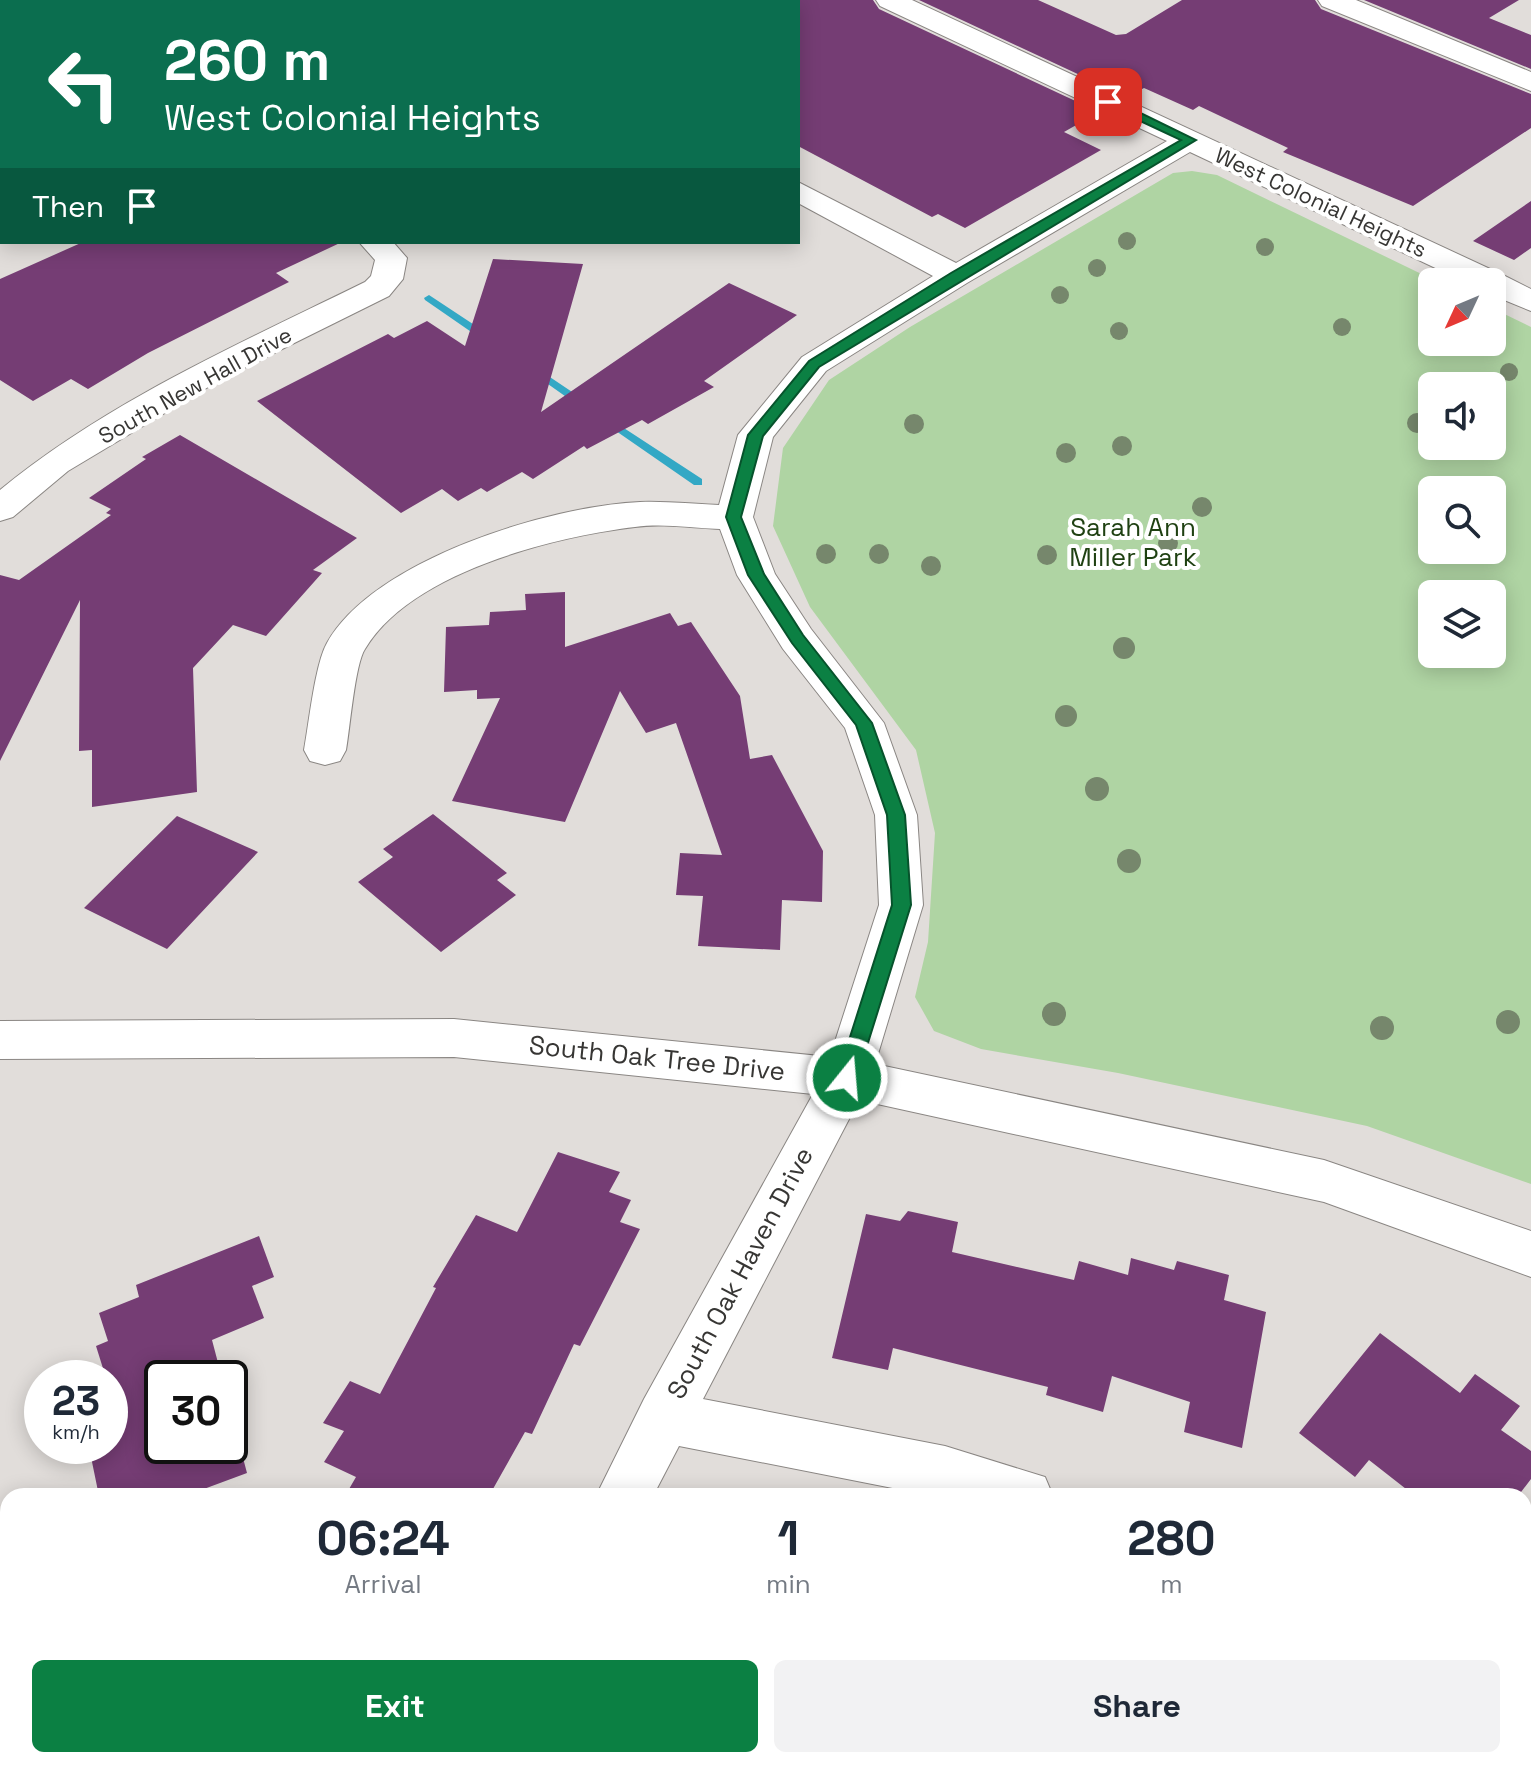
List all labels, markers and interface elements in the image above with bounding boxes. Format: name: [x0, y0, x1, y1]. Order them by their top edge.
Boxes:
text: 260 m: [164, 25, 330, 96]
icon: left: [32, 32, 136, 136]
pin: [1074, 68, 1142, 136]
icon: arrive: [1086, 80, 1130, 124]
text: West Colonial Heights: [164, 95, 541, 141]
street label: West Colonial Heights: [1211, 141, 1431, 263]
icon: arrive: [120, 184, 164, 228]
text: Then: [32, 187, 104, 226]
north arrow: [1418, 268, 1506, 356]
map controls: [1418, 268, 1506, 668]
street label: South New Hall Drive: [93, 320, 297, 450]
button: sound: [1418, 372, 1506, 460]
button: search: [1418, 476, 1506, 564]
park label: Sarah Ann Miller Park: [1069, 510, 1197, 574]
button: layers: [1418, 580, 1506, 668]
street label: South Oak Tree Drive: [527, 1028, 787, 1088]
position arrow: [805, 1036, 889, 1120]
street label: South Oak Haven Drive: [659, 1141, 821, 1405]
speed limit sign: 30: [144, 1360, 248, 1464]
text: 23: [52, 1376, 100, 1427]
text: km/h: [52, 1419, 100, 1445]
text: 06:24: [316, 1508, 450, 1569]
text: 1: [778, 1508, 799, 1569]
text: 280: [1127, 1508, 1216, 1569]
text: Arrival: [344, 1567, 422, 1601]
text: min: [766, 1567, 811, 1601]
text: m: [1160, 1567, 1183, 1601]
button: Exit: [32, 1660, 758, 1752]
button: Share: [774, 1660, 1500, 1752]

